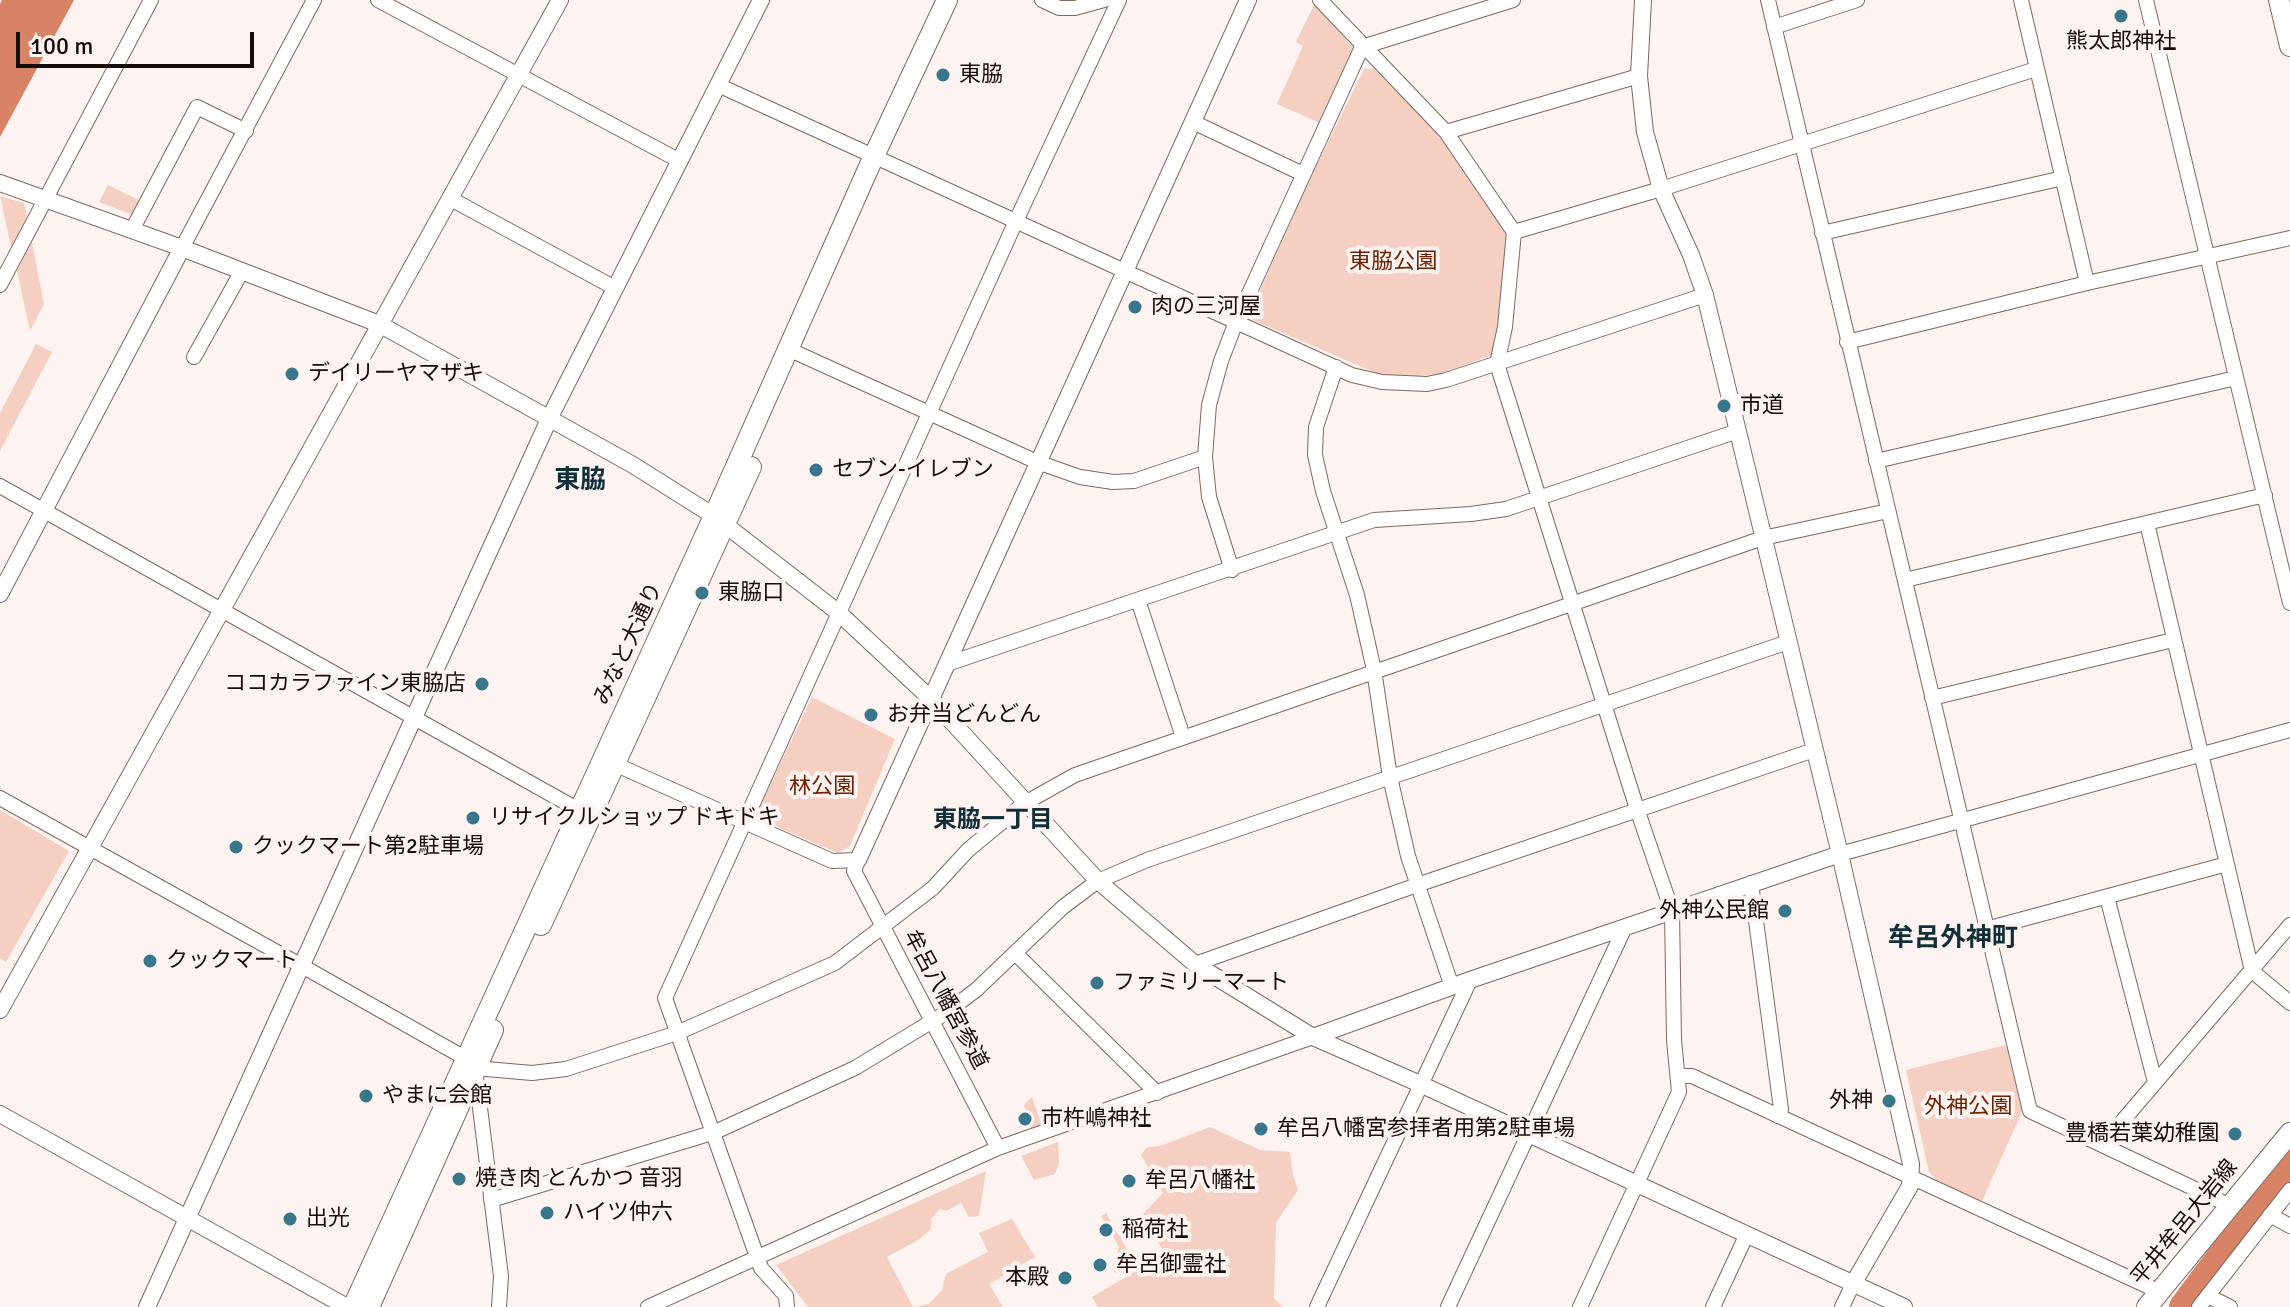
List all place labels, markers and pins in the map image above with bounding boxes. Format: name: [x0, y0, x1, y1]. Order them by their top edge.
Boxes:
marker: 熊太郎神社: [2112, 7, 2130, 25]
place label: 熊太郎神社: [2066, 29, 2176, 55]
place label: 東脇: [959, 62, 1003, 88]
marker: 東脇: [934, 66, 952, 84]
place label: 肉の三河屋: [1151, 294, 1261, 320]
marker: 肉の三河屋: [1126, 298, 1144, 316]
place label: デイリーヤマザキ: [308, 361, 484, 387]
marker: デイリーヤマザキ: [283, 365, 301, 383]
place label: 市道: [1740, 393, 1784, 419]
marker: 市道: [1715, 397, 1733, 415]
place label: セブン-イレブン: [832, 457, 994, 483]
marker: セブン-イレブン: [807, 461, 825, 479]
place label: 東脇口: [718, 580, 784, 606]
marker: 東脇口: [693, 584, 711, 602]
place label: ココカラファイン東脇店: [224, 671, 466, 697]
marker: ココカラファイン東脇店: [473, 675, 491, 693]
place label: お弁当どんどん: [887, 702, 1041, 728]
marker: お弁当どんどん: [862, 706, 880, 724]
place label: リサイクルショップ ドキドキ: [489, 805, 780, 831]
marker: リサイクルショップ ドキドキ: [464, 809, 482, 827]
place label: クックマート第2駐車場: [252, 834, 484, 860]
marker: クックマート第2駐車場: [227, 838, 245, 856]
place label: 外神公民館: [1659, 898, 1769, 924]
marker: 外神公民館: [1776, 902, 1794, 920]
place label: クックマート: [166, 948, 298, 974]
marker: クックマート: [141, 952, 159, 970]
place label: ファミリーマート: [1113, 970, 1289, 996]
marker: ファミリーマート: [1088, 974, 1106, 992]
place label: やまに会館: [382, 1083, 492, 1109]
marker: やまに会館: [357, 1087, 375, 1105]
place label: 外神: [1829, 1088, 1873, 1114]
marker: 外神: [1880, 1092, 1898, 1110]
place label: 市杵嶋神社: [1041, 1106, 1151, 1132]
marker: 市杵嶋神社: [1016, 1110, 1034, 1128]
place label: 牟呂八幡宮参拝者用第2駐車場: [1277, 1116, 1575, 1142]
marker: 牟呂八幡宮参拝者用第2駐車場: [1252, 1120, 1270, 1138]
place label: 豊橋若葉幼稚園: [2065, 1121, 2219, 1147]
marker: 豊橋若葉幼稚園: [2226, 1125, 2244, 1143]
place label: 焼き肉 とんかつ 音羽: [475, 1166, 683, 1192]
place label: 牟呂八幡社: [1145, 1168, 1255, 1194]
marker: 焼き肉 とんかつ 音羽: [450, 1170, 468, 1188]
marker: 牟呂八幡社: [1120, 1172, 1138, 1190]
place label: ハイツ仲六: [563, 1200, 673, 1226]
marker: ハイツ仲六: [538, 1204, 556, 1222]
place label: 出光: [306, 1206, 350, 1232]
marker: 出光: [281, 1210, 299, 1228]
place label: 稲荷社: [1122, 1217, 1188, 1243]
marker: 稲荷社: [1097, 1221, 1115, 1239]
place label: 牟呂御霊社: [1116, 1252, 1226, 1278]
marker: 牟呂御霊社: [1091, 1256, 1109, 1274]
place label: 本殿: [1005, 1265, 1049, 1291]
marker: 本殿: [1056, 1269, 1074, 1287]

